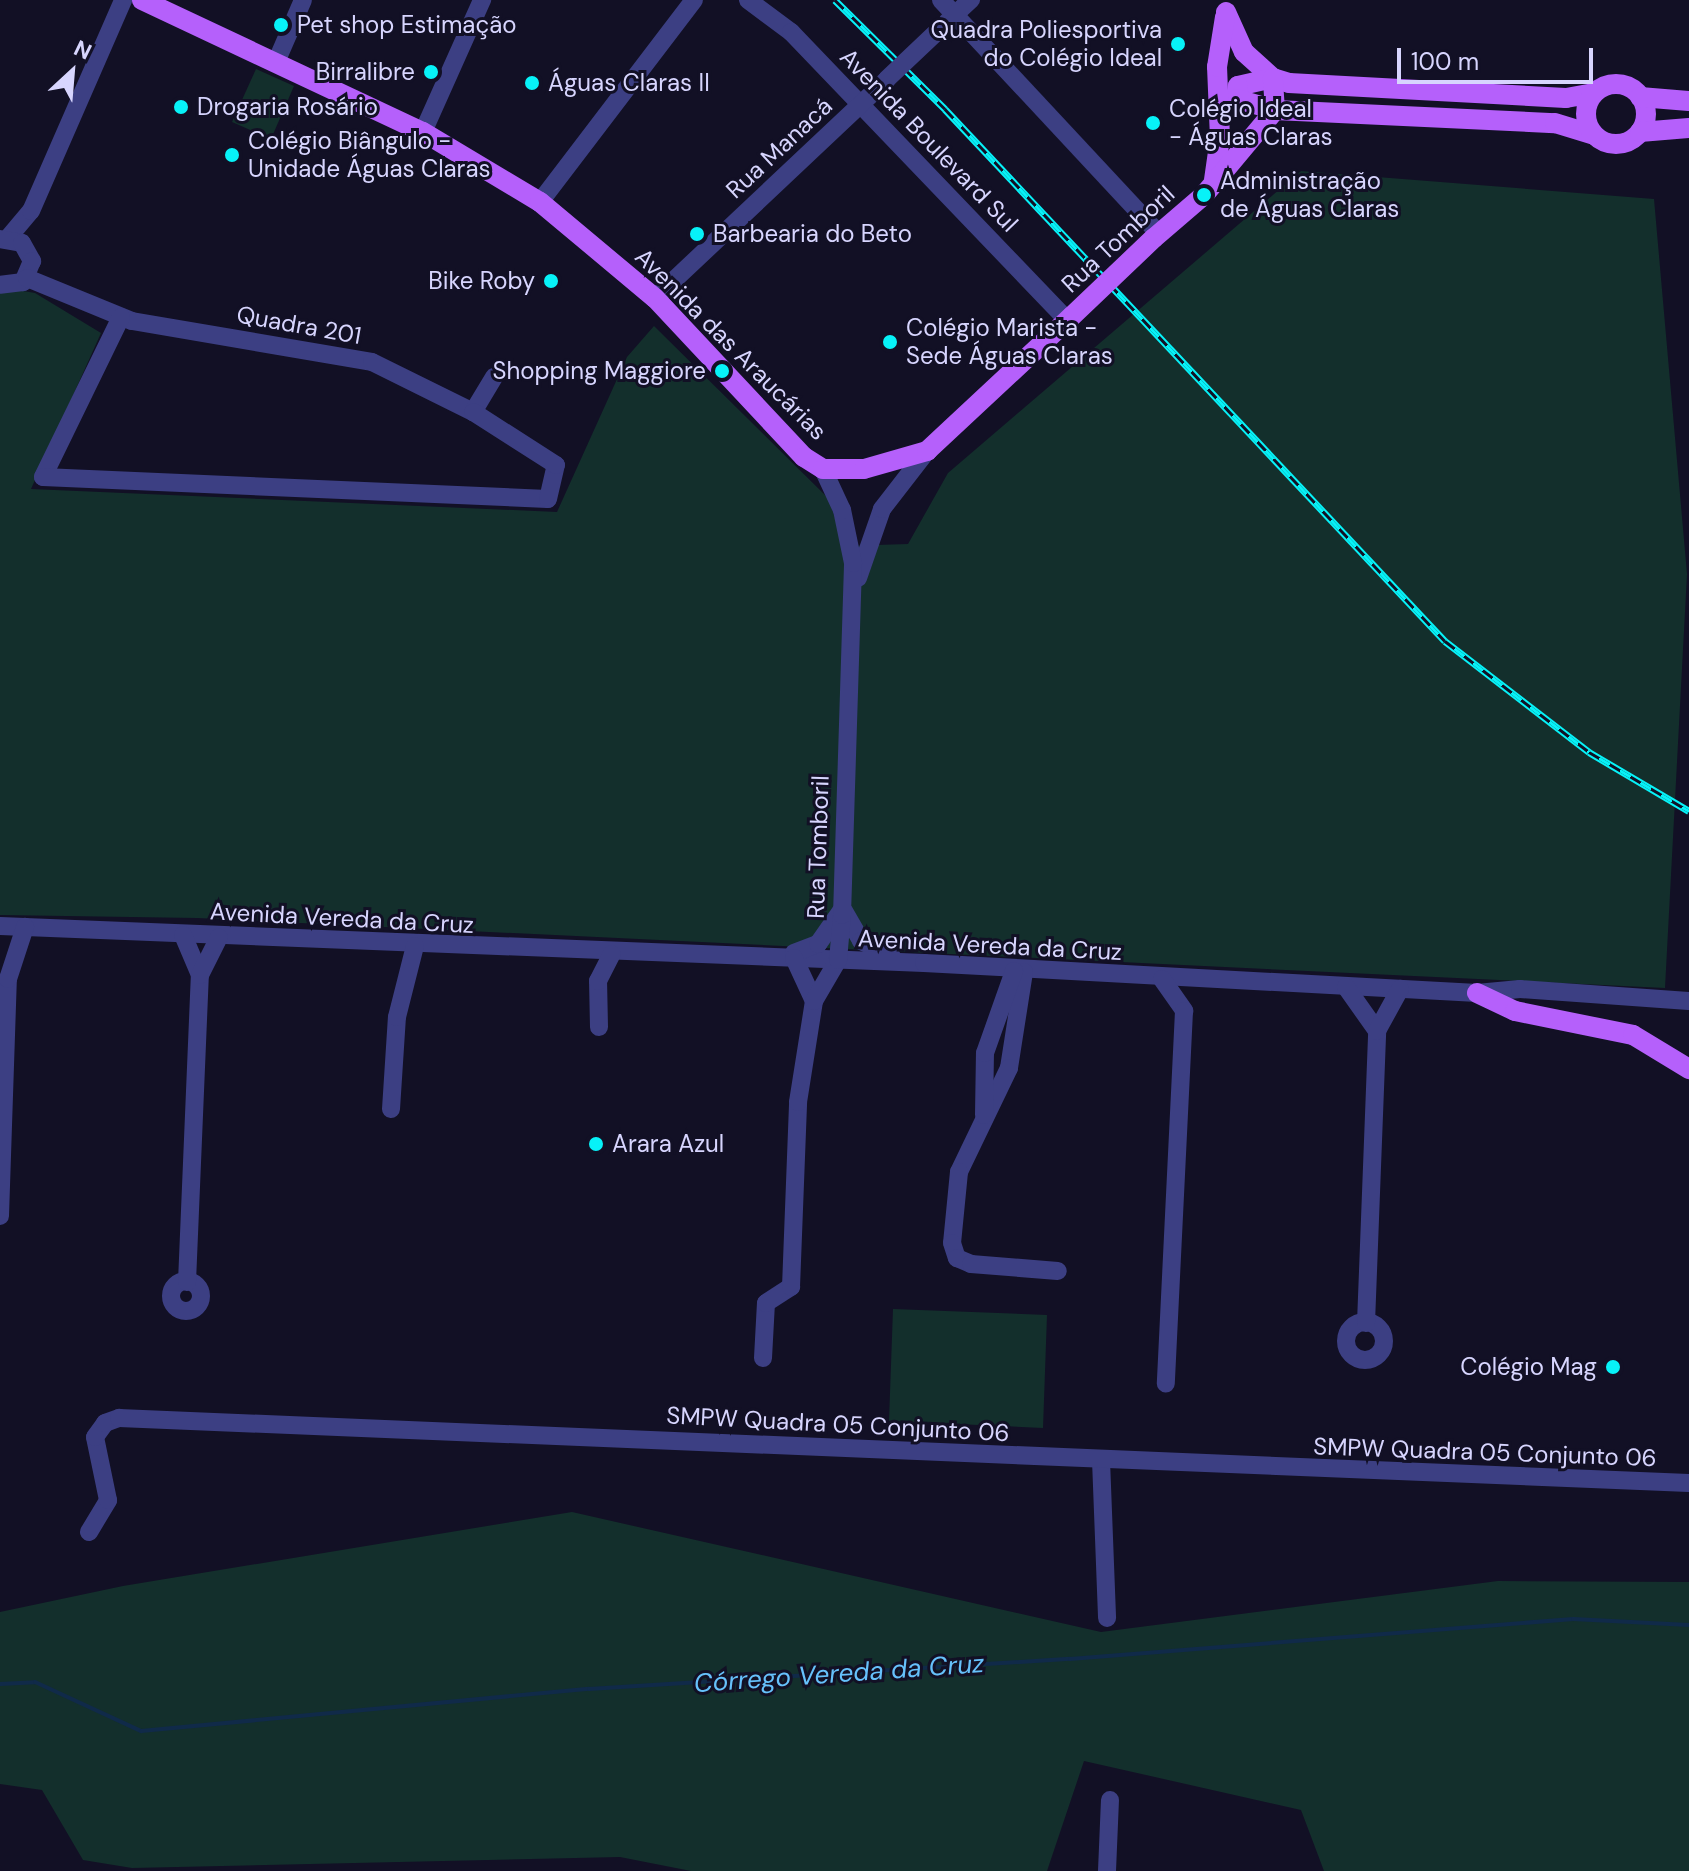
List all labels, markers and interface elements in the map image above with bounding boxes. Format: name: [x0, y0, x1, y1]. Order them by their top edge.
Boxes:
place label: Pet shop Estimação: [297, 11, 516, 39]
marker: Pet shop Estimação: [272, 16, 290, 34]
place label: Quadra Poliesportiva do Colégio Ideal: [931, 16, 1162, 72]
north arrow: [32, 32, 112, 112]
scale bar: [1401, 32, 1597, 82]
text: N: [69, 33, 96, 67]
marker: Quadra Poliesportiva do Colégio Ideal: [1169, 35, 1187, 53]
street label: Avenida Boulevard Sul: [834, 42, 1024, 238]
text: 100 m: [1411, 46, 1479, 77]
place label: Birralibre: [316, 58, 415, 86]
marker: Birralibre: [422, 63, 440, 81]
place label: Águas Claras II: [548, 69, 710, 97]
marker: Águas Claras II: [523, 74, 541, 92]
street label: Rua Manacá: [720, 92, 838, 204]
place label: Drogaria Rosário: [197, 93, 378, 121]
place label: Colégio Ideal - Águas Claras: [1169, 95, 1333, 151]
marker: Drogaria Rosário: [172, 98, 190, 116]
marker: Colégio Ideal - Águas Claras: [1144, 114, 1162, 132]
place label: Colégio Biângulo - Unidade Águas Claras: [248, 127, 491, 183]
marker: Colégio Biângulo - Unidade Águas Claras: [223, 146, 241, 164]
place label: Administração de Águas Claras: [1220, 167, 1399, 223]
street label: Rua Tomboril: [1056, 179, 1180, 299]
marker: Administração de Águas Claras: [1195, 186, 1213, 204]
place label: Barbearia do Beto: [713, 220, 912, 248]
marker: Barbearia do Beto: [688, 225, 706, 243]
street label: Avenida das Araucárias: [629, 242, 833, 446]
place label: Bike Roby: [428, 267, 535, 295]
marker: Bike Roby: [542, 272, 560, 290]
street label: Quadra 201: [234, 300, 364, 350]
place label: Colégio Marista - Sede Águas Claras: [906, 314, 1113, 370]
marker: Colégio Marista - Sede Águas Claras: [881, 333, 899, 351]
place label: Shopping Maggiore: [493, 357, 706, 385]
marker: Shopping Maggiore: [713, 362, 731, 380]
street label: Rua Tomboril: [801, 775, 835, 919]
street label: Avenida Vereda da Cruz: [209, 897, 475, 939]
street label: Avenida Vereda da Cruz: [857, 924, 1123, 966]
place label: Arara Azul: [612, 1130, 724, 1158]
marker: Arara Azul: [587, 1135, 605, 1153]
place label: Colégio Mag: [1460, 1353, 1597, 1381]
marker: Colégio Mag: [1604, 1358, 1622, 1376]
street label: SMPW Quadra 05 Conjunto 06: [666, 1401, 1010, 1447]
street label: SMPW Quadra 05 Conjunto 06: [1313, 1432, 1657, 1472]
water label: Córrego Vereda da Cruz: [693, 1648, 985, 1700]

